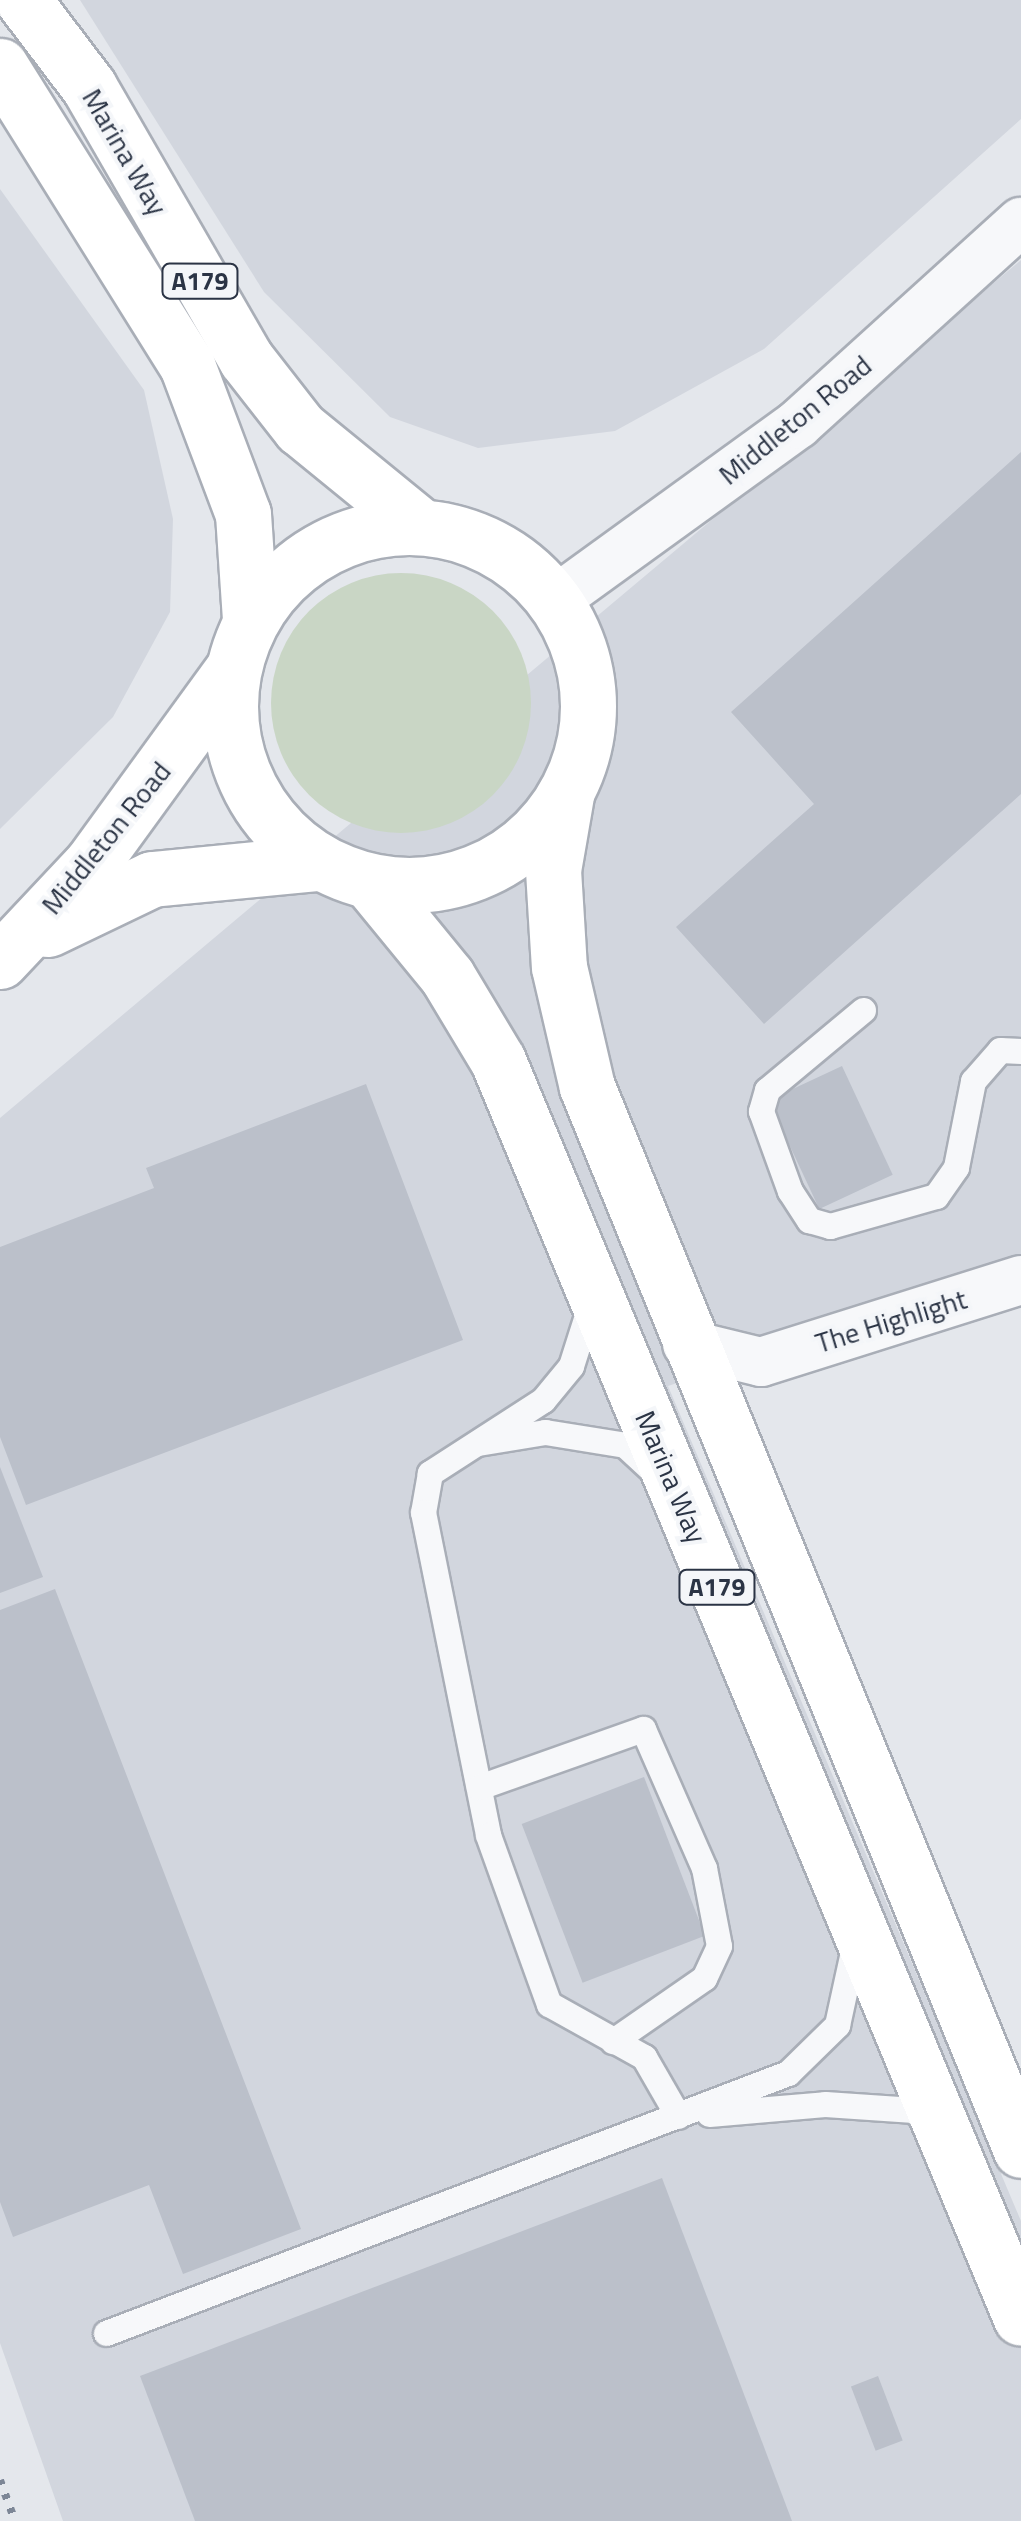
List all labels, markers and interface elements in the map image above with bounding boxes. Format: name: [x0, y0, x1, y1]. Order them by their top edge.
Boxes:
street label: Marina Way: [75, 83, 175, 221]
road number: A179: [160, 261, 240, 301]
street label: Middleton Road: [712, 348, 878, 492]
street label: Middleton Road: [34, 755, 178, 921]
street label: The Highlight: [811, 1282, 971, 1360]
street label: Marina Way: [628, 1406, 714, 1548]
road number: A179: [677, 1567, 757, 1607]

